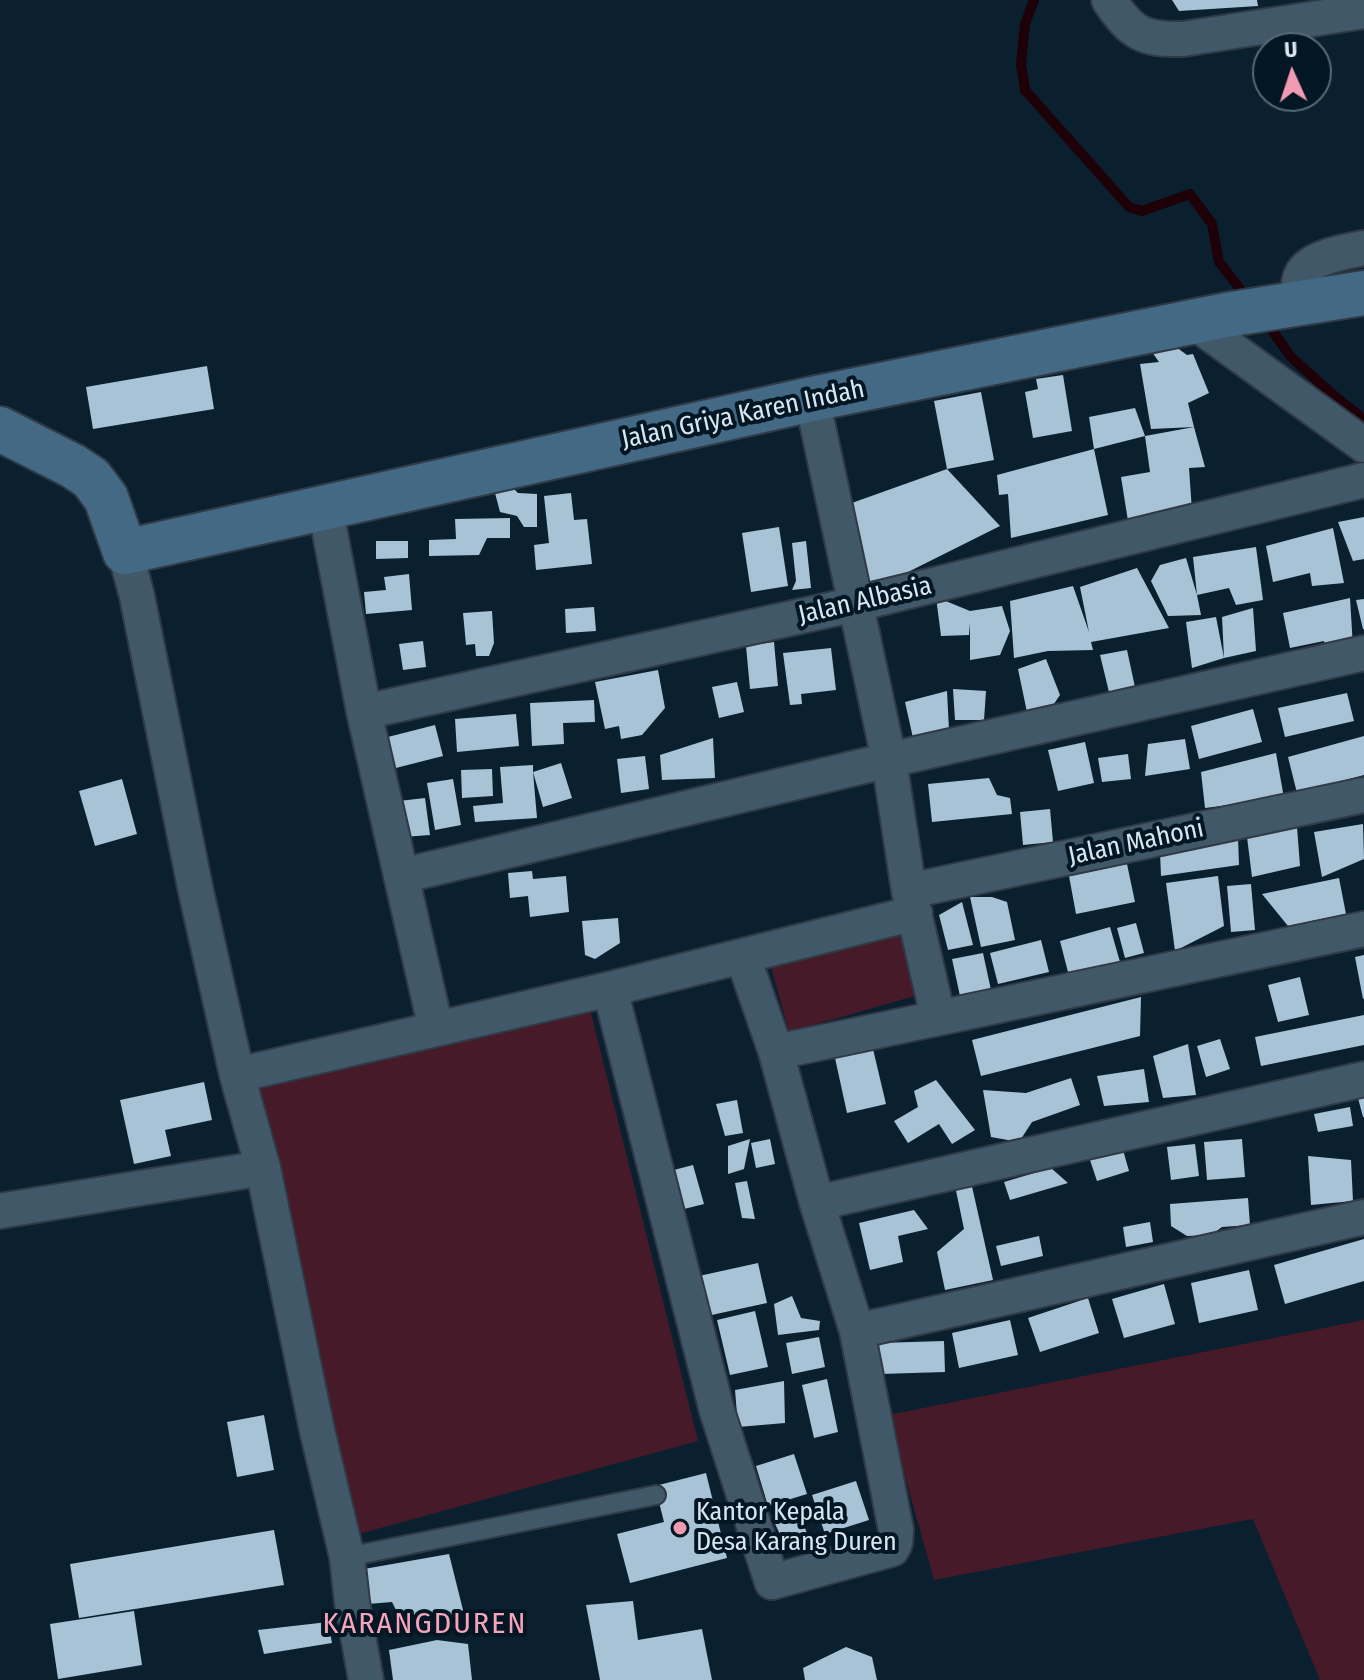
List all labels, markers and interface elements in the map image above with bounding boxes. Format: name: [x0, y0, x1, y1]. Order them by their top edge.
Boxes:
north arrow: [1252, 32, 1332, 112]
text: U: [1284, 36, 1298, 63]
street label: Jalan Griya Karen Indah: [619, 374, 867, 456]
street label: Jalan Albasia: [795, 571, 935, 631]
street label: Jalan Mahoni: [1065, 813, 1207, 873]
place label: Kantor Kepala Desa Karang Duren: [696, 1497, 897, 1558]
marker: Kantor Kepala Desa Karang Duren: [671, 1519, 689, 1537]
district label: KARANGDUREN: [323, 1607, 527, 1643]

